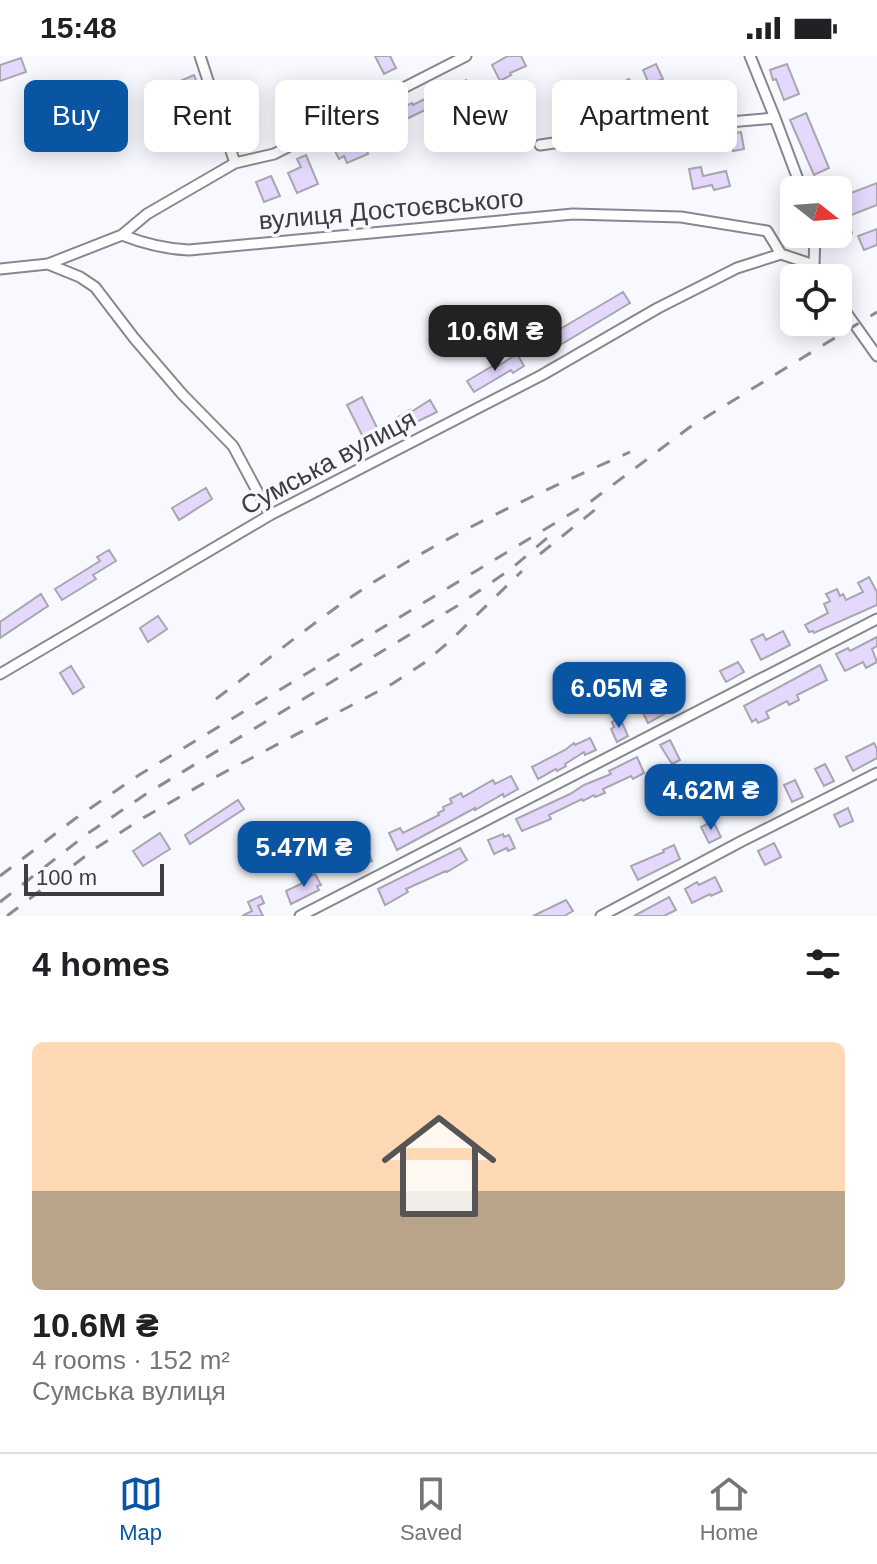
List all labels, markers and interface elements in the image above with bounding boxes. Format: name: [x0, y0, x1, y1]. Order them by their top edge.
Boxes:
text: 15:48: [40, 11, 117, 44]
chip: Buy: [24, 80, 128, 152]
chip: Rent: [144, 80, 259, 152]
chip: Filters: [275, 80, 408, 152]
chip: New: [424, 80, 536, 152]
chip: Apartment: [552, 80, 737, 152]
north arrow: [780, 176, 852, 248]
map controls: [780, 176, 852, 336]
street label: вулиця Достоєвського: [257, 182, 525, 236]
button: locate: [780, 264, 852, 336]
pin: 10.6M ₴: [421, 305, 569, 373]
text: 10.6M ₴: [447, 316, 543, 346]
street label: Сумська вулиця: [235, 403, 421, 521]
pin: 6.05M ₴: [545, 662, 693, 730]
text: 6.05M ₴: [571, 673, 667, 703]
pin: 4.62M ₴: [637, 764, 785, 832]
text: 4.62M ₴: [663, 775, 759, 805]
pin: 5.47M ₴: [230, 821, 378, 889]
text: 5.47M ₴: [256, 832, 352, 862]
scale bar: [24, 860, 164, 896]
text: 100 m: [36, 865, 97, 890]
icon: filters: [801, 942, 845, 986]
text: 4 homes: [32, 945, 170, 983]
icon: home: [367, 1094, 511, 1238]
text: 10.6M ₴: [32, 1306, 159, 1344]
text: 4 rooms · 152 m²: [32, 1345, 230, 1375]
text: Сумська вулиця: [32, 1376, 226, 1406]
tab: Map: [119, 1472, 163, 1546]
tab: Saved: [400, 1472, 462, 1546]
tab: Home: [700, 1472, 758, 1546]

